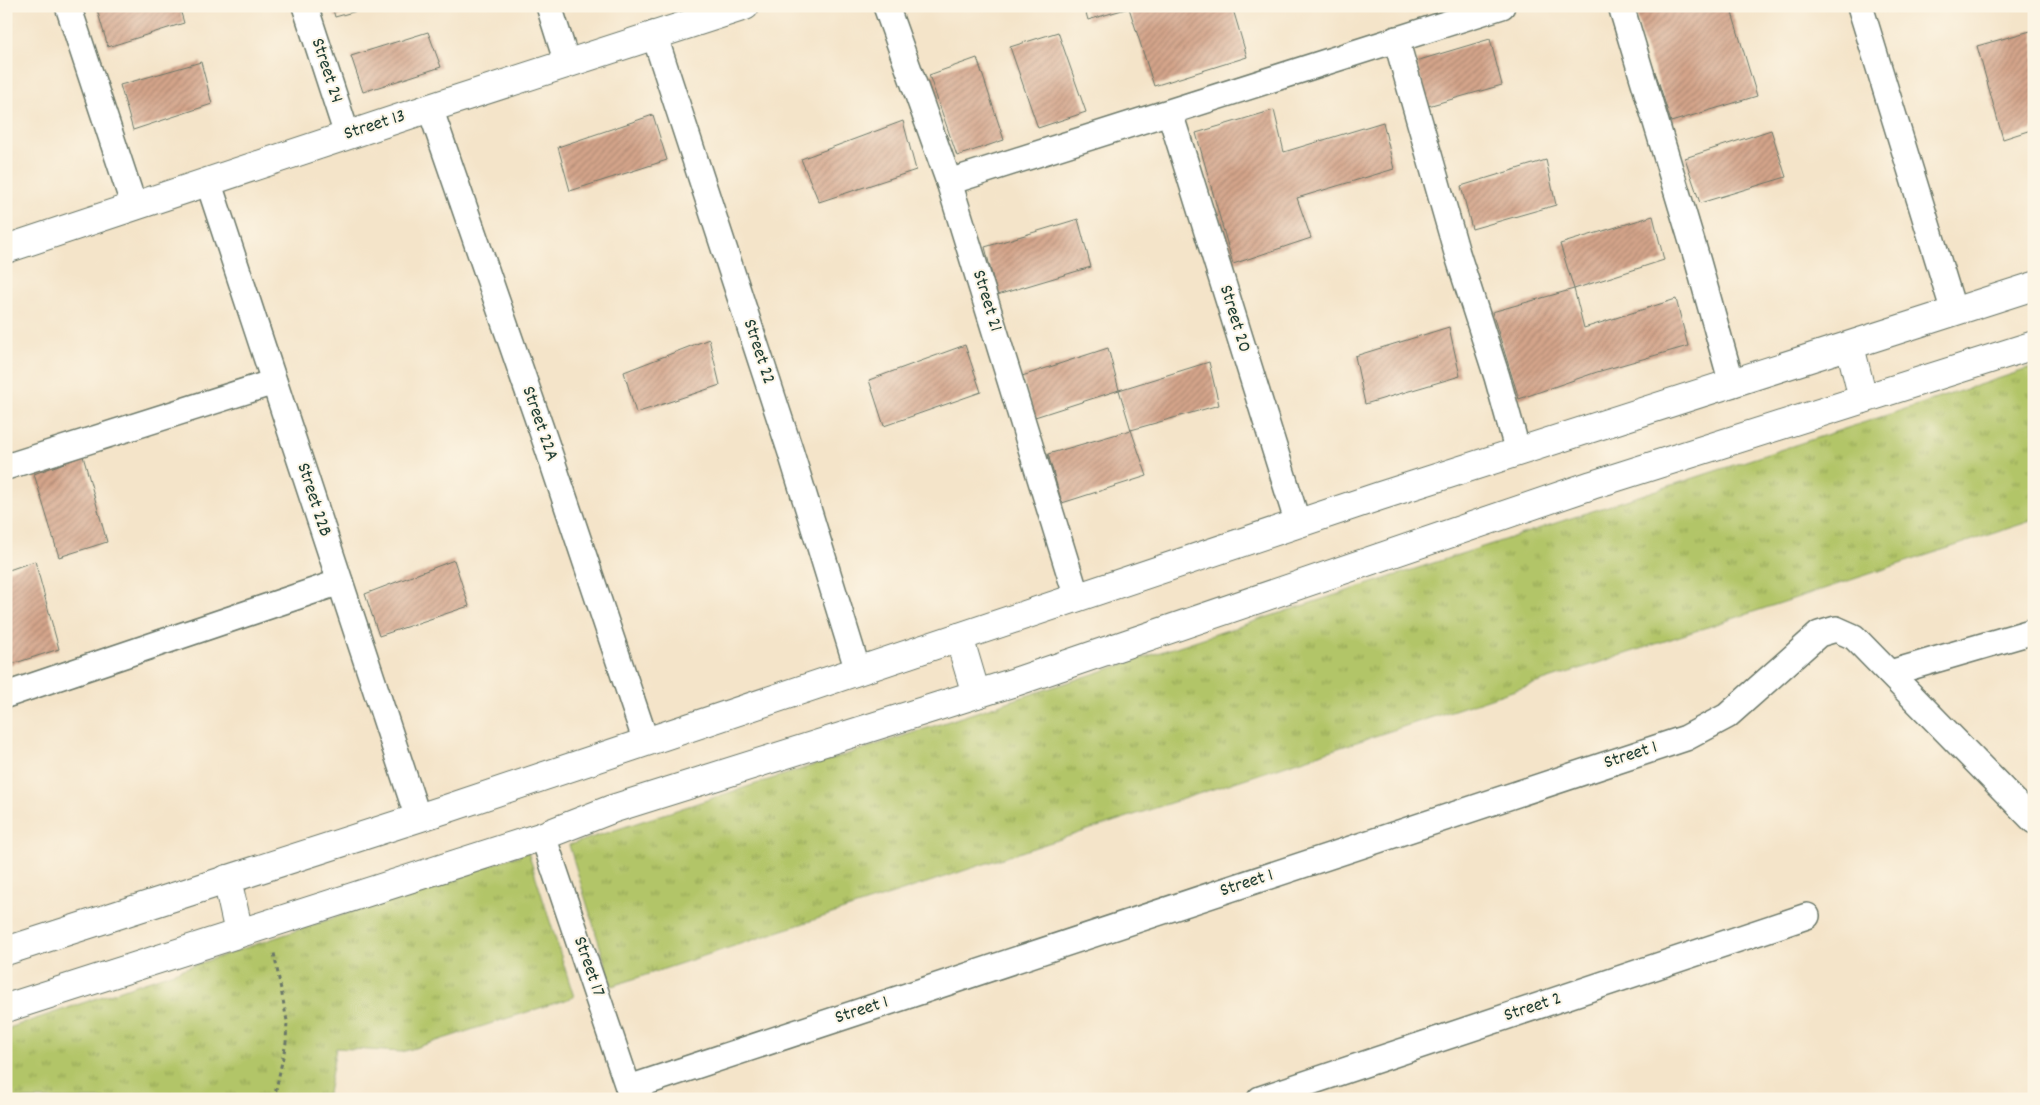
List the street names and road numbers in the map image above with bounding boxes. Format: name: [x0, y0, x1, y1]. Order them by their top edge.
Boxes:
street label: Street 24: [303, 35, 349, 107]
street label: Street 13: [341, 103, 409, 149]
street label: Street 21: [964, 267, 1008, 335]
street label: Street 20: [1211, 282, 1257, 356]
street label: Street 22: [735, 316, 781, 388]
street label: Street 22A: [514, 383, 564, 465]
street label: Street 22B: [288, 460, 338, 540]
street label: Street 1: [1601, 735, 1661, 777]
street label: Street 1: [1217, 863, 1277, 905]
street label: Street 17: [565, 933, 611, 1001]
street label: Street 2: [1501, 986, 1565, 1030]
street label: Street 1: [832, 990, 892, 1032]

